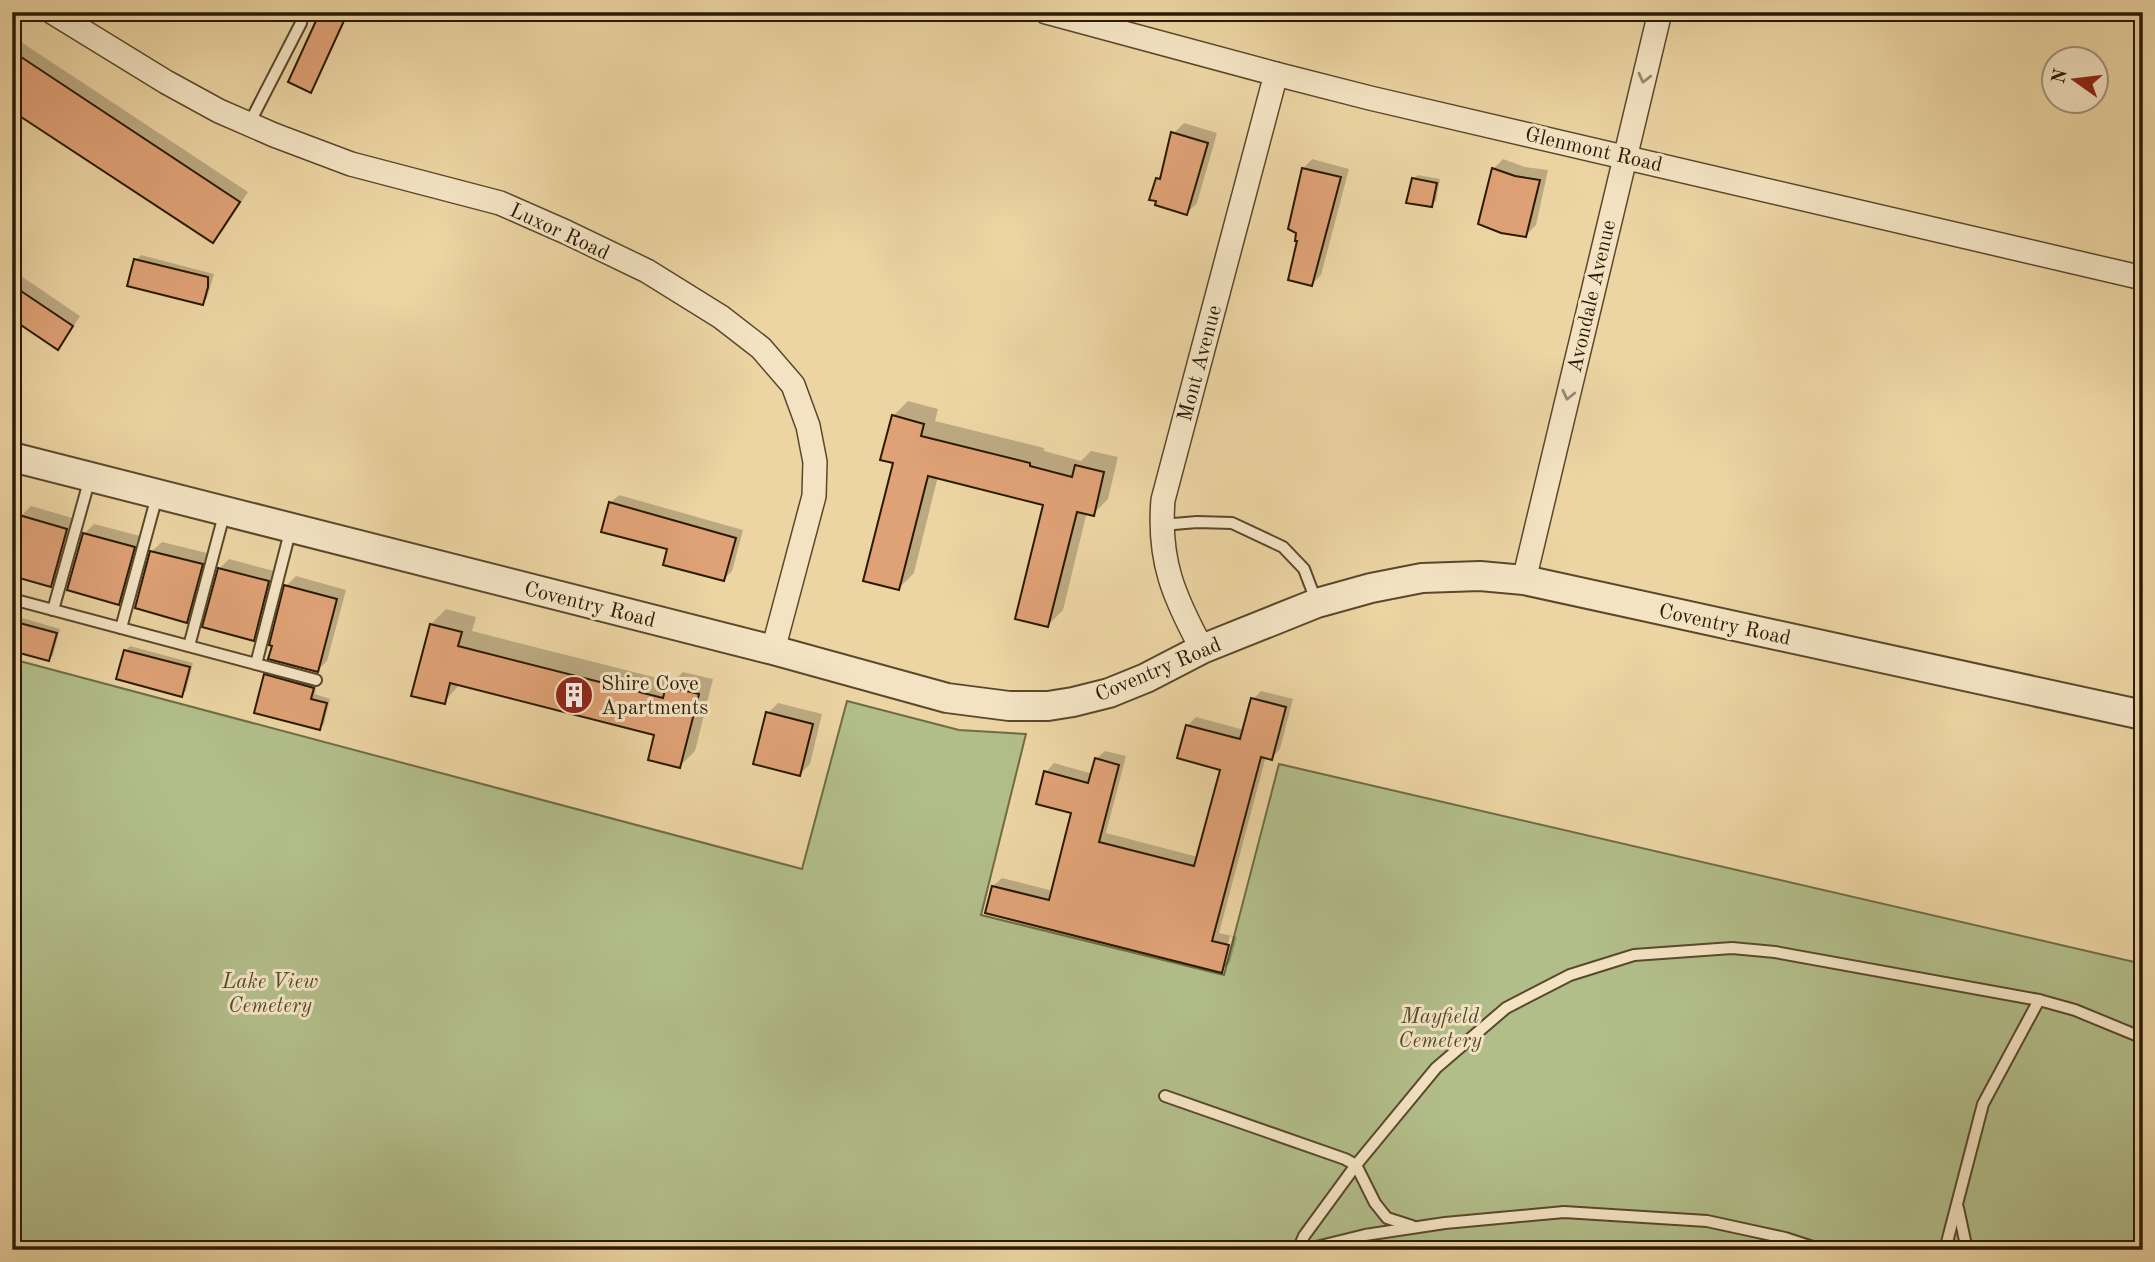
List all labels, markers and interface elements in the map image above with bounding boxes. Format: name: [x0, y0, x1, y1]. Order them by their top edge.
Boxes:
north arrow: [2039, 46, 2110, 116]
text: N: [2050, 67, 2072, 86]
one-way arrow: [1638, 72, 1652, 84]
street label: Glenmont Road: [1523, 124, 1664, 176]
street label: Luxor Road: [506, 200, 612, 265]
street label: Avondale Avenue: [1565, 218, 1620, 375]
street label: Mont Avenue: [1175, 303, 1226, 424]
one-way arrow: [1562, 389, 1576, 401]
street label: Coventry Road: [522, 579, 657, 632]
street label: Coventry Road: [1657, 601, 1793, 650]
street label: Coventry Road: [1093, 634, 1225, 706]
building icon: Shire Cove Apartments: [553, 674, 595, 716]
place label: Shire Cove Apartments: [601, 674, 708, 719]
park label: Lake View Cemetery: [221, 972, 318, 1017]
park label: Mayfield Cemetery: [1398, 1007, 1482, 1052]

